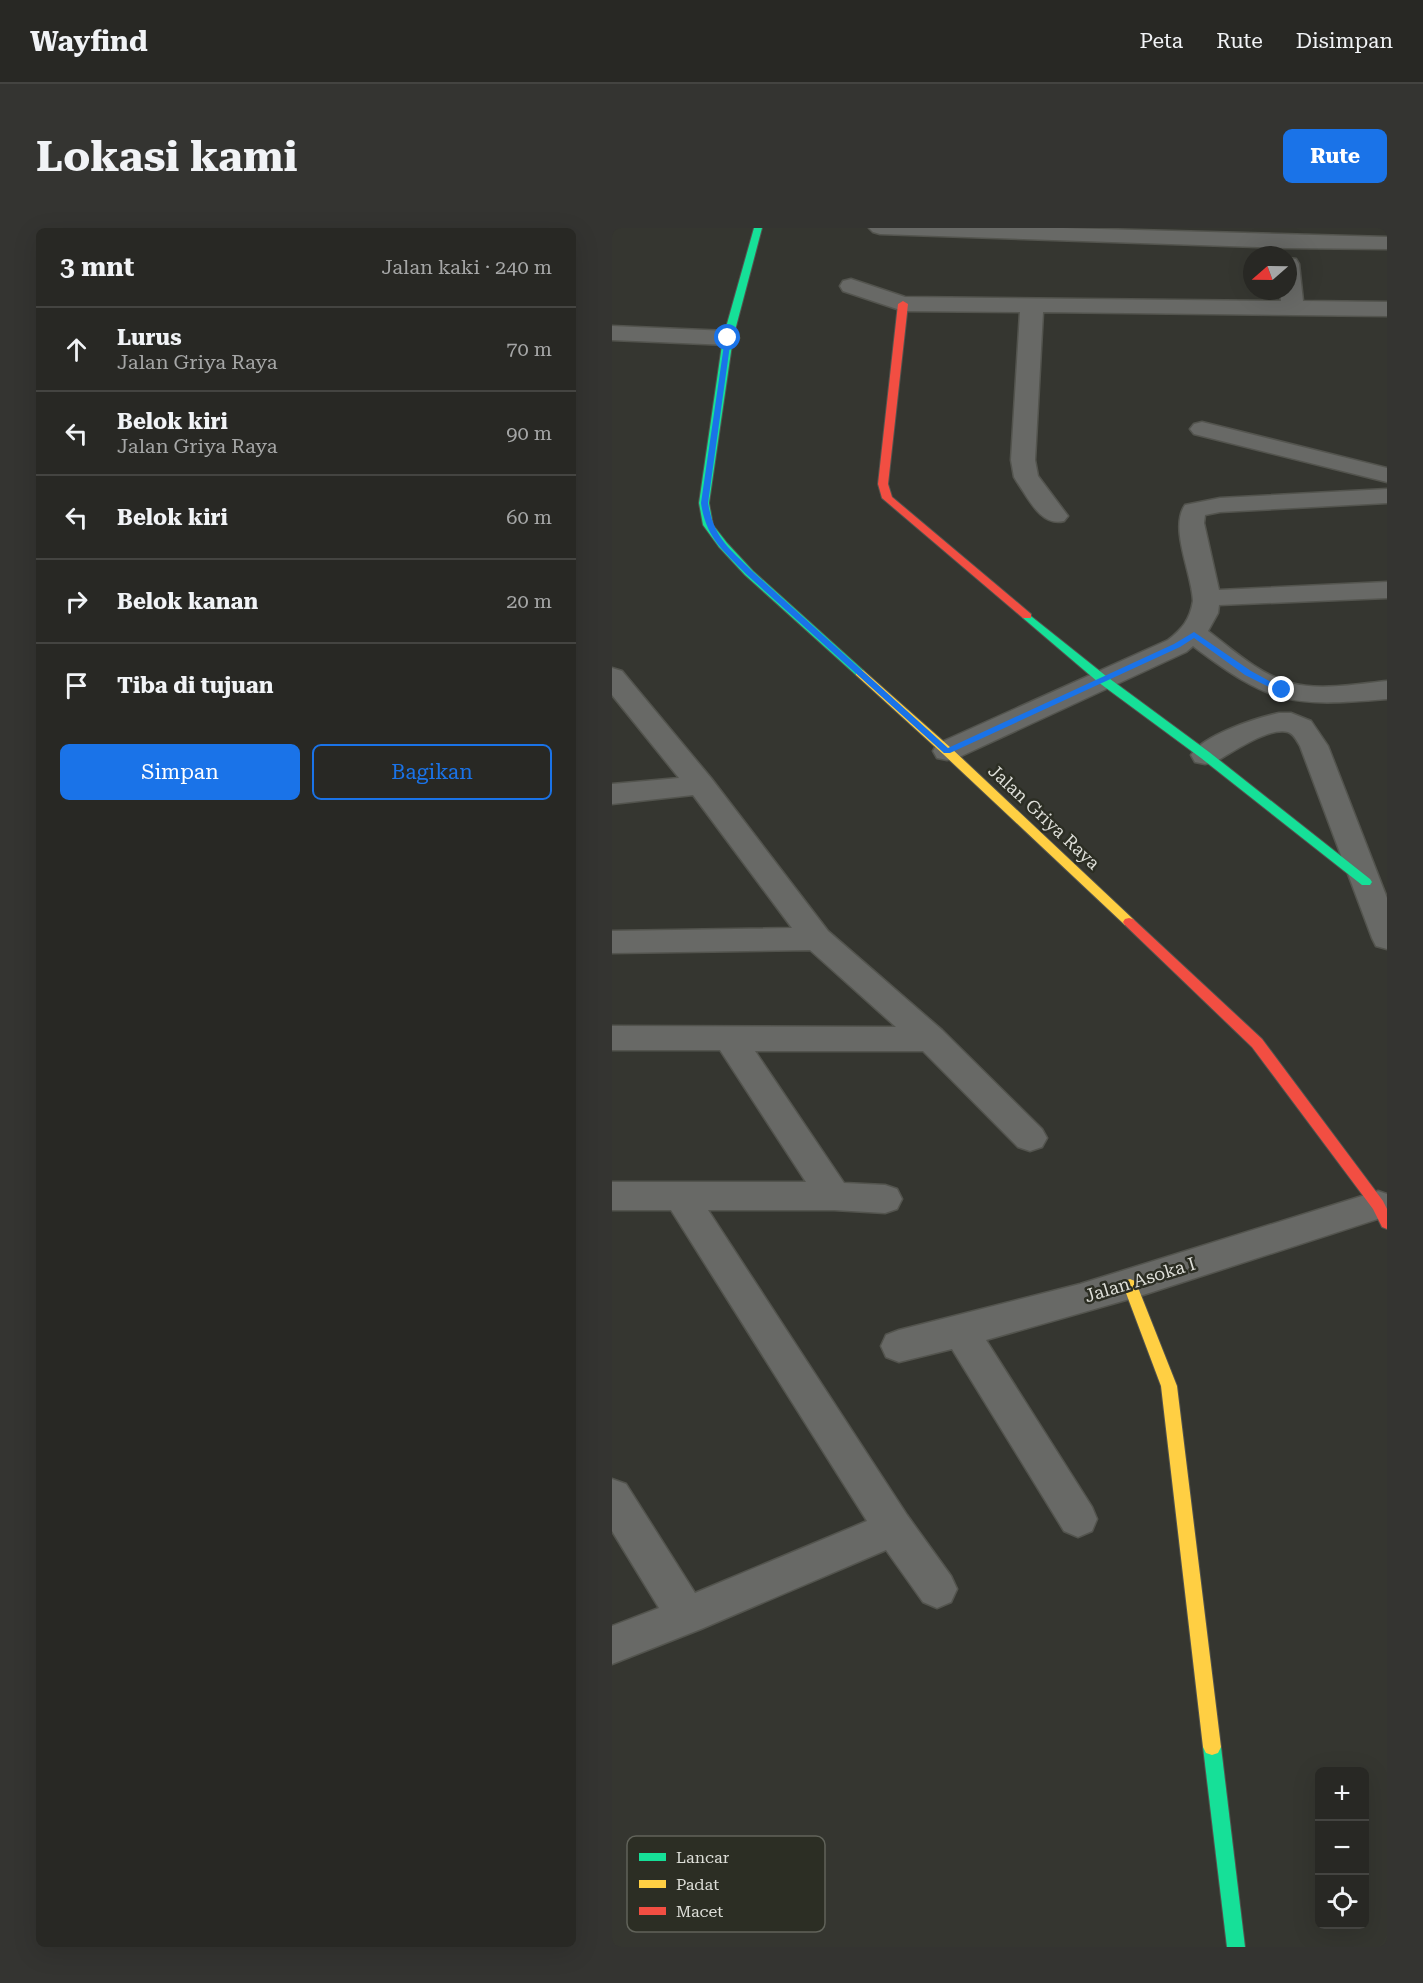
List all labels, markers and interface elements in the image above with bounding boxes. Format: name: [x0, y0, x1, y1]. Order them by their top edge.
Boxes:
text: Wayfind: [30, 25, 148, 58]
text: Peta: [1140, 29, 1183, 53]
text: Rute: [1216, 29, 1263, 53]
text: Disimpan: [1296, 29, 1393, 53]
button: Rute: [1283, 129, 1387, 183]
text: Lokasi kami: [36, 132, 297, 181]
north arrow: [1243, 246, 1297, 300]
text: 3 mnt: [60, 252, 134, 282]
text: Jalan kaki · 240 m: [381, 255, 552, 279]
route start: [714, 324, 740, 350]
text: Lurus: [117, 325, 182, 350]
icon: ahead: [60, 333, 93, 366]
text: 70 m: [506, 337, 552, 361]
text: Jalan Griya Raya: [117, 350, 278, 374]
text: Belok kiri: [117, 409, 228, 434]
icon: left: [60, 417, 93, 450]
text: 90 m: [506, 421, 552, 445]
text: Jalan Griya Raya: [117, 434, 278, 458]
icon: left: [60, 501, 93, 534]
text: Belok kiri: [117, 505, 228, 530]
text: 60 m: [506, 505, 552, 529]
icon: right: [60, 585, 93, 618]
text: Belok kanan: [117, 589, 258, 614]
text: 20 m: [506, 589, 552, 613]
icon: arrive: [60, 669, 93, 702]
text: Tiba di tujuan: [117, 673, 273, 698]
route end: [1268, 676, 1294, 702]
button: Simpan: [60, 744, 300, 800]
button: Bagikan: [312, 744, 552, 800]
street label: Jalan Griya Raya: [984, 760, 1105, 874]
street label: Jalan Asoka I: [1082, 1253, 1198, 1306]
map controls: [1315, 1767, 1369, 1929]
button: +: [1315, 1767, 1369, 1821]
button: −: [1315, 1821, 1369, 1875]
legend: [627, 1836, 825, 1932]
text: Lancar: [676, 1848, 730, 1867]
text: Padat: [676, 1875, 719, 1894]
button: locate: [1315, 1875, 1369, 1929]
text: Macet: [676, 1902, 723, 1921]

